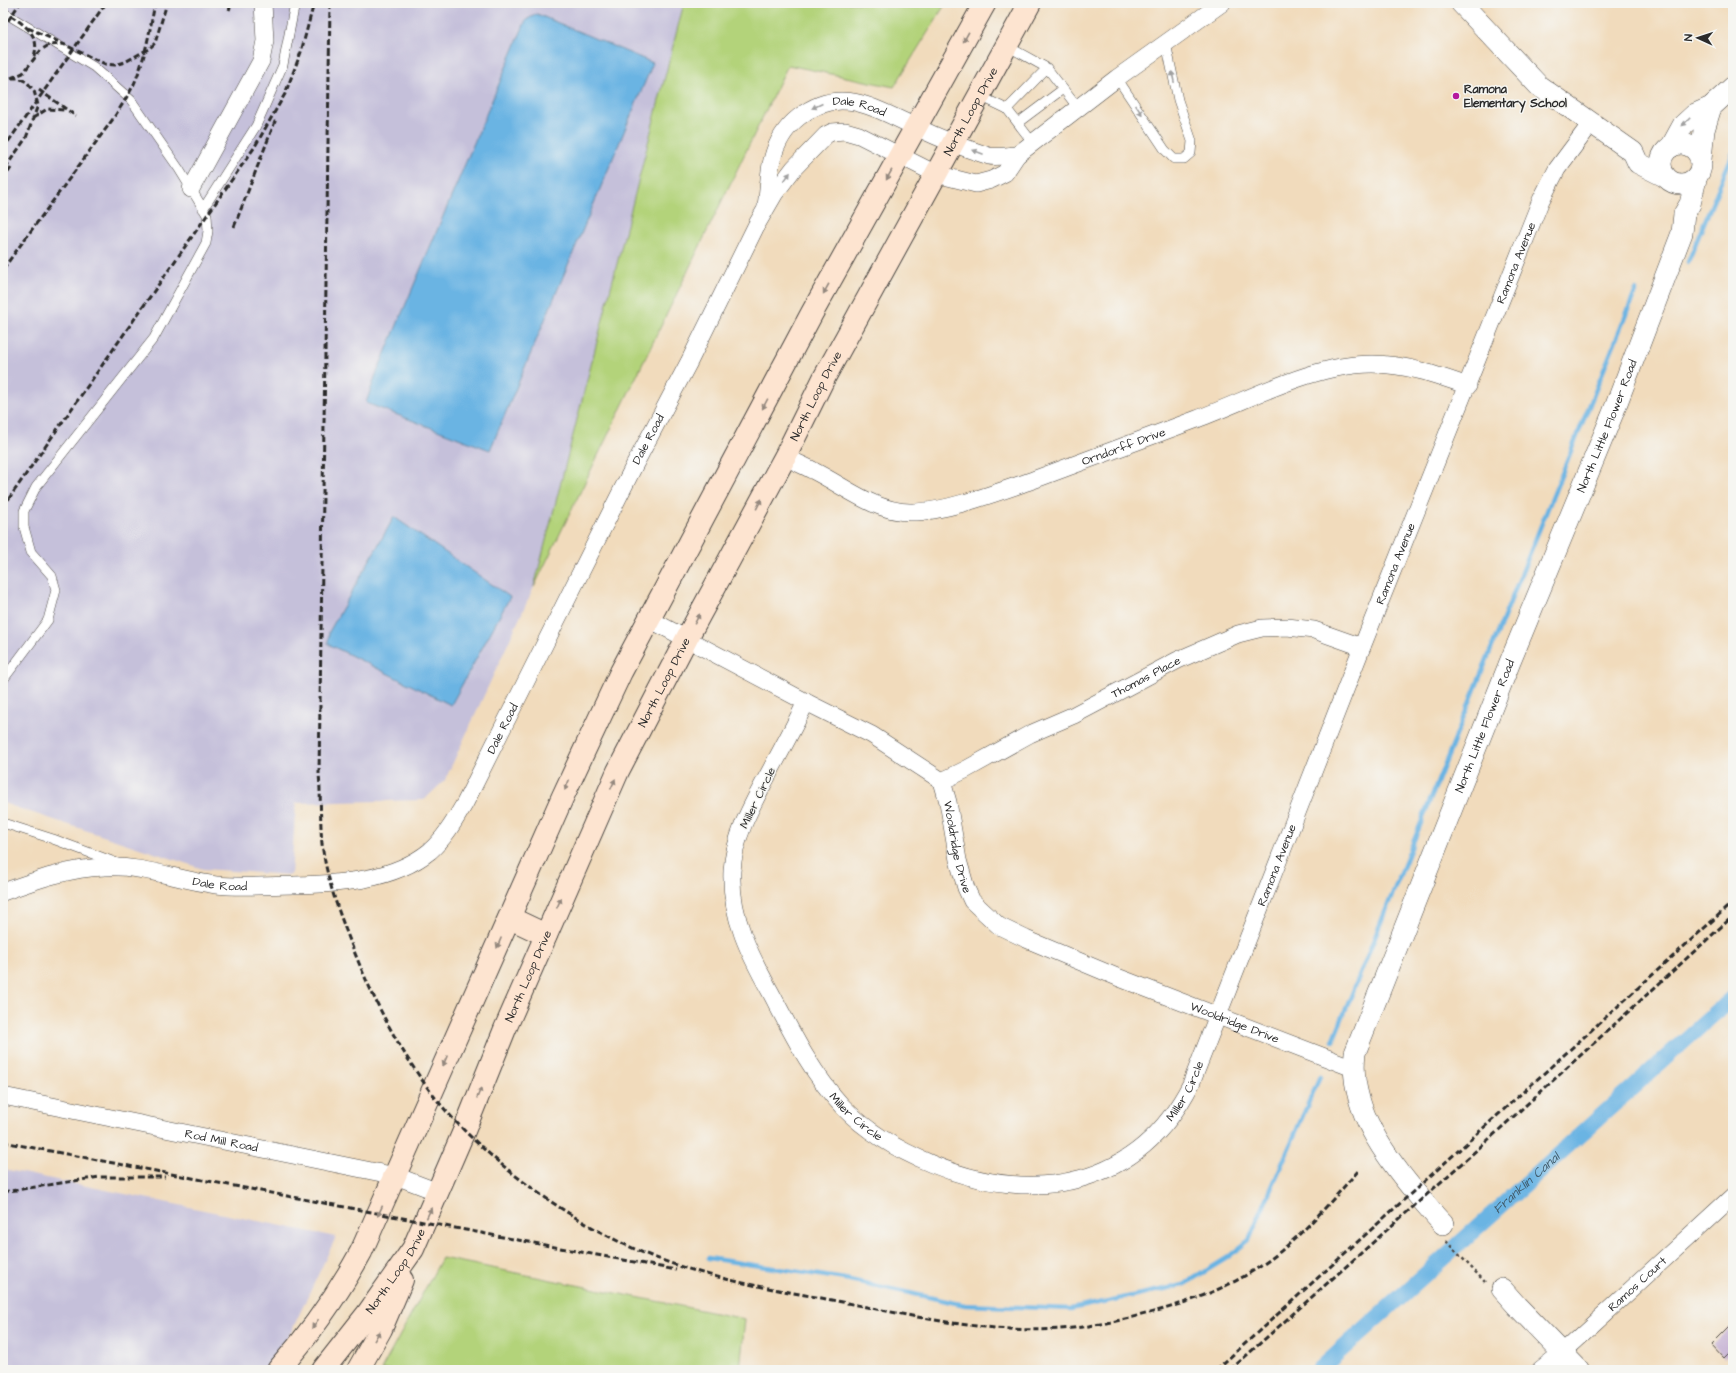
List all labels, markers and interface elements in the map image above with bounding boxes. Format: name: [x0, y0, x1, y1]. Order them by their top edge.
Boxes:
north arrow: [1678, 18, 1718, 58]
one-way arrow: [962, 31, 969, 43]
text: N: [1681, 34, 1696, 41]
street label: North Loop Drive: [939, 64, 1002, 159]
one-way arrow: [1169, 71, 1175, 83]
place label: Ramona Elementary School: [1464, 81, 1567, 113]
marker: Ramona Elementary School: [1451, 91, 1461, 101]
street label: Dale Road: [832, 92, 889, 121]
one-way arrow: [811, 103, 823, 109]
one-way arrow: [1135, 105, 1143, 116]
one-way arrow: [1681, 117, 1691, 127]
one-way arrow: [972, 148, 984, 154]
one-way arrow: [885, 169, 892, 181]
one-way arrow: [783, 172, 791, 182]
street label: Ramona Avenue: [1492, 219, 1540, 306]
one-way arrow: [822, 283, 829, 295]
street label: North Loop Drive: [786, 347, 846, 444]
street label: North Little Flower Road: [1573, 357, 1641, 495]
one-way arrow: [761, 398, 768, 409]
street label: Dale Road: [628, 411, 668, 467]
street label: Orndorff Drive: [1079, 423, 1168, 470]
one-way arrow: [756, 499, 763, 510]
street label: Ramona Avenue: [1371, 520, 1420, 607]
one-way arrow: [694, 613, 701, 625]
street label: North Loop Drive: [634, 634, 695, 730]
street label: Thomas Place: [1108, 651, 1184, 702]
street label: North Little Flower Road: [1451, 657, 1519, 795]
street label: Dale Road: [482, 700, 522, 757]
street label: Miller Circle: [736, 764, 780, 832]
one-way arrow: [610, 778, 616, 790]
one-way arrow: [564, 779, 571, 791]
street label: Wooldridge Drive: [939, 800, 976, 897]
street label: Ramona Avenue: [1253, 821, 1301, 909]
street label: Dale Road: [191, 873, 247, 895]
one-way arrow: [557, 896, 563, 908]
street label: North Loop Drive: [501, 927, 556, 1025]
one-way arrow: [496, 937, 502, 948]
street label: Wooldridge Drive: [1188, 998, 1282, 1047]
one-way arrow: [442, 1056, 448, 1068]
street label: Miller Circle: [1162, 1058, 1208, 1125]
one-way arrow: [477, 1087, 483, 1099]
street label: Miller Circle: [825, 1089, 887, 1145]
street label: Rod Mill Road: [183, 1125, 260, 1156]
water label: Franklin Canal: [1489, 1147, 1565, 1218]
one-way arrow: [377, 1206, 383, 1217]
one-way arrow: [426, 1207, 432, 1218]
street label: North Loop Drive: [362, 1225, 430, 1317]
street label: Ramos Court: [1604, 1252, 1671, 1315]
one-way arrow: [311, 1318, 319, 1329]
one-way arrow: [374, 1330, 381, 1342]

